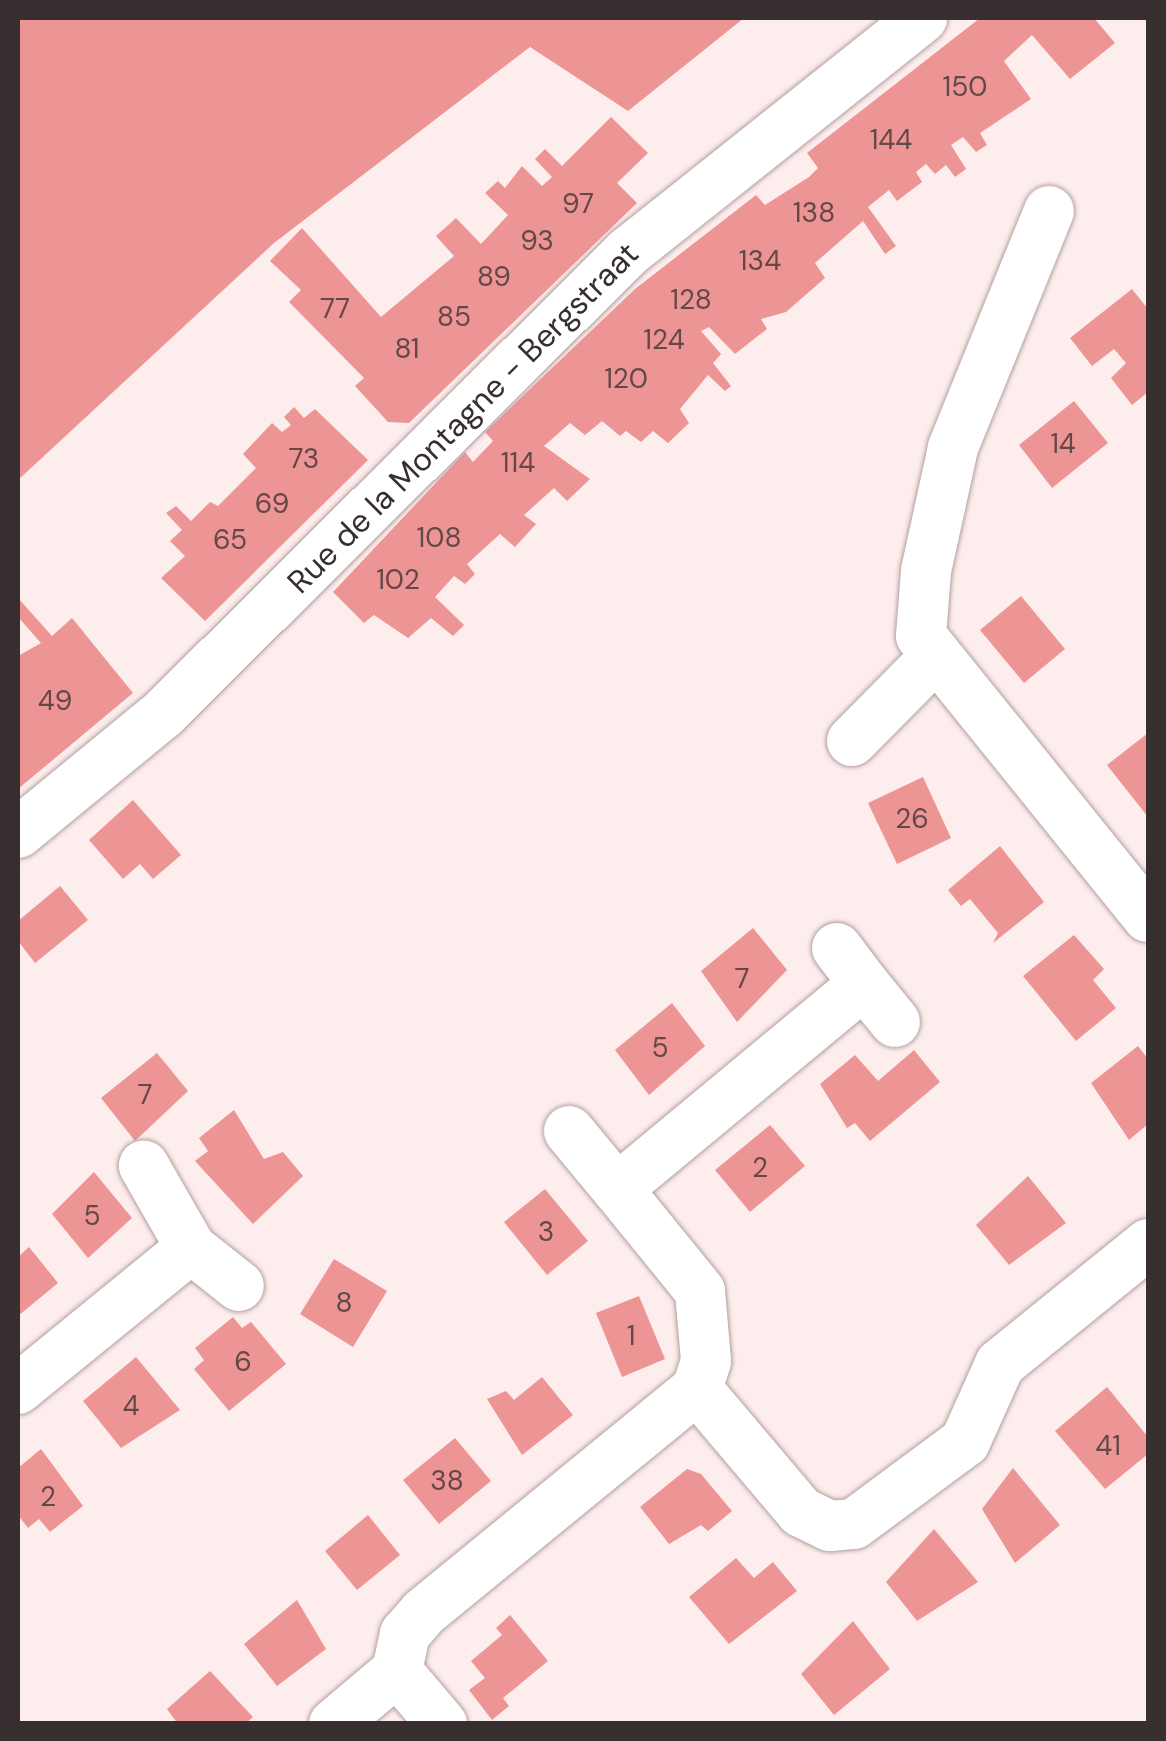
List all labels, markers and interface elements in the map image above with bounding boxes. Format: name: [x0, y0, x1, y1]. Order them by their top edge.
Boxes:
house number: 150: [943, 70, 987, 104]
house number: 144: [870, 123, 912, 157]
house number: 97: [562, 187, 594, 221]
house number: 138: [793, 196, 835, 230]
house number: 93: [520, 224, 554, 258]
street label: Rue de la Montagne - Bergstraat: [280, 235, 646, 601]
house number: 134: [739, 244, 781, 278]
house number: 89: [477, 260, 511, 294]
house number: 128: [670, 283, 712, 317]
house number: 77: [320, 292, 350, 326]
house number: 85: [437, 300, 471, 334]
house number: 124: [643, 323, 685, 357]
house number: 81: [394, 332, 420, 366]
house number: 120: [604, 362, 648, 396]
house number: 14: [1050, 427, 1076, 461]
house number: 73: [289, 442, 319, 476]
house number: 114: [501, 446, 535, 480]
house number: 69: [255, 487, 289, 521]
house number: 108: [417, 521, 461, 555]
house number: 65: [213, 523, 247, 557]
house number: 102: [376, 563, 420, 597]
house number: 49: [38, 684, 72, 718]
house number: 26: [895, 802, 929, 836]
house number: 7: [735, 962, 749, 996]
house number: 5: [651, 1031, 669, 1065]
house number: 7: [138, 1078, 152, 1112]
house number: 2: [752, 1151, 768, 1185]
house number: 5: [83, 1199, 101, 1233]
house number: 3: [538, 1215, 554, 1249]
house number: 8: [335, 1286, 353, 1320]
house number: 1: [627, 1319, 635, 1353]
house number: 6: [234, 1345, 252, 1379]
house number: 4: [123, 1389, 139, 1423]
house number: 41: [1095, 1429, 1121, 1463]
house number: 38: [430, 1464, 464, 1498]
house number: 2: [40, 1480, 56, 1514]

